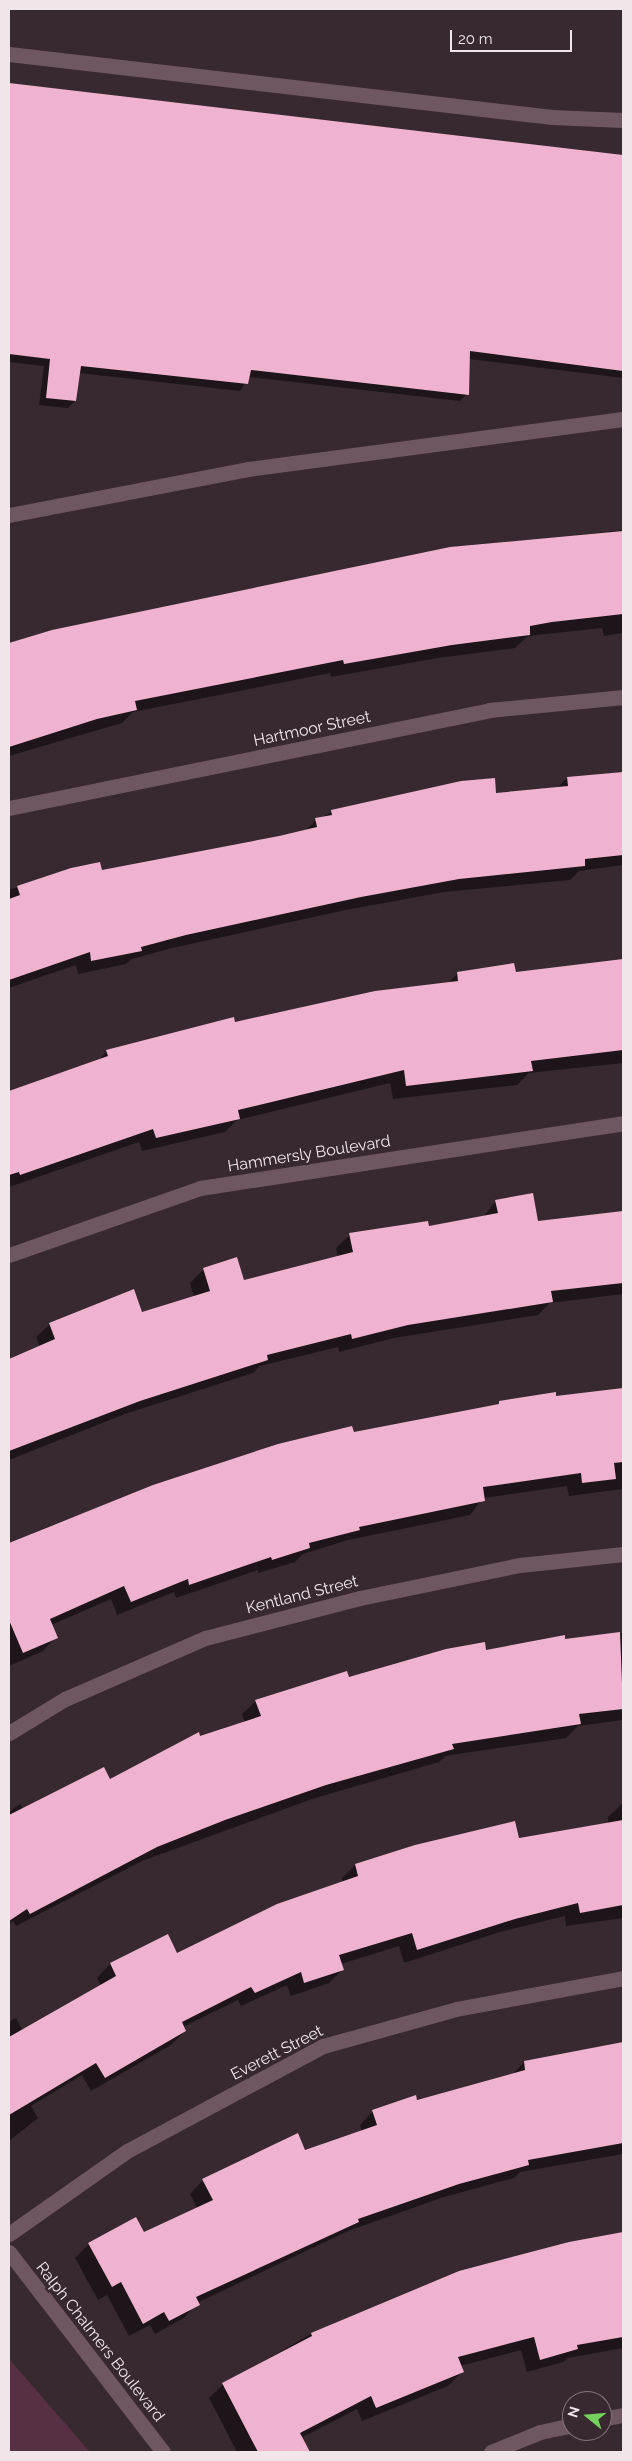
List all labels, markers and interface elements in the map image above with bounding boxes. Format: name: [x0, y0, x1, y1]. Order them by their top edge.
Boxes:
scale bar: [452, 20, 574, 52]
text: 20 m: [458, 30, 493, 48]
street label: Hartmoor Street: [252, 707, 372, 751]
street label: Hammersly Boulevard: [226, 1132, 392, 1176]
street label: Kentland Street: [244, 1572, 360, 1618]
street label: Everett Street: [228, 2022, 326, 2084]
street label: Ralph Chalmers Boulevard: [32, 2258, 168, 2426]
north arrow: [562, 2391, 612, 2441]
text: N: [564, 2404, 583, 2419]

